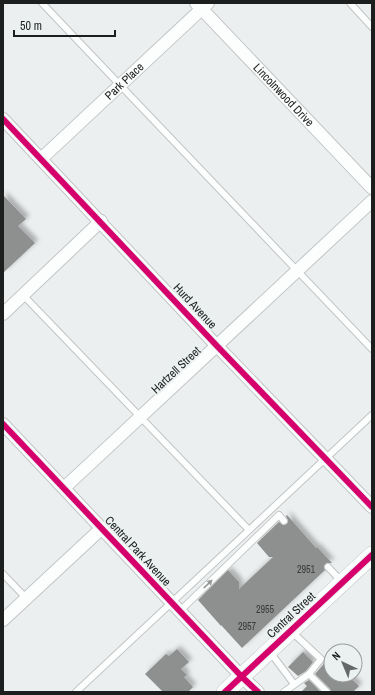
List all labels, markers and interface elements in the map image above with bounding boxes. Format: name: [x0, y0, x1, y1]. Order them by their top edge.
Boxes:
scale bar: [14, 12, 115, 38]
text: 50 m: [20, 18, 42, 34]
street label: Park Place: [101, 59, 147, 103]
street label: Lincolnwood Drive: [250, 60, 317, 130]
street label: Hurd Avenue: [170, 280, 220, 332]
street label: Hartzell Street: [148, 343, 204, 397]
street label: Central Park Avenue: [101, 513, 175, 589]
house number: 2951: [297, 563, 316, 576]
one-way arrow: [203, 579, 213, 588]
street label: Central Street: [263, 588, 319, 642]
house number: 2955: [256, 603, 275, 616]
house number: 2957: [238, 620, 257, 633]
north arrow: [323, 643, 363, 683]
text: N: [329, 649, 343, 663]

